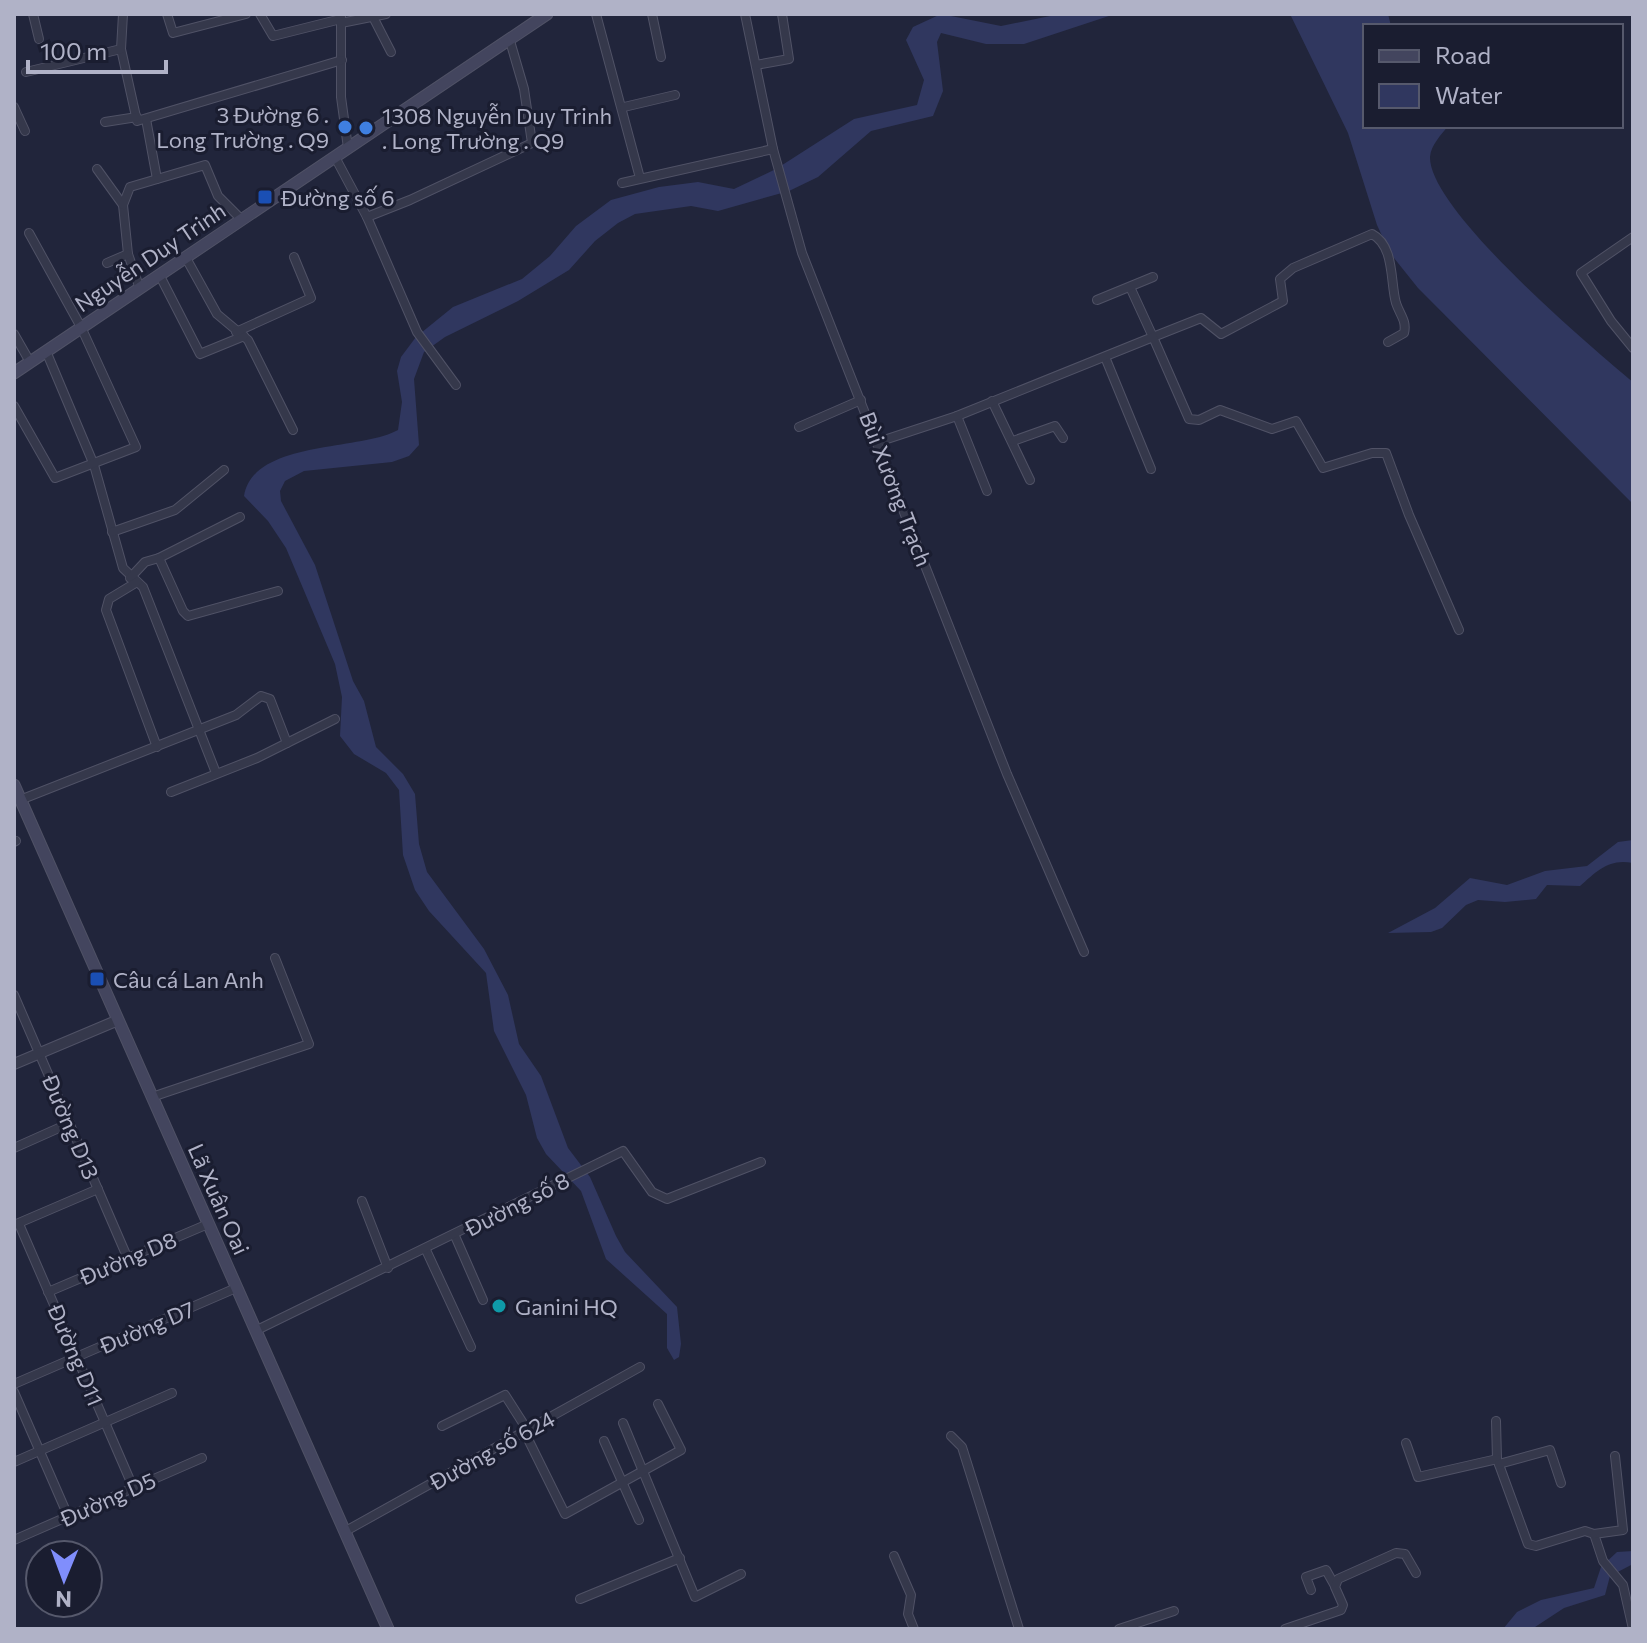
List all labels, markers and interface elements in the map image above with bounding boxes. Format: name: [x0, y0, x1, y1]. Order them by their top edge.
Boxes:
scale bar: [28, 24, 166, 74]
legend: [1363, 24, 1623, 128]
text: 100 m: [40, 36, 107, 65]
text: Road: [1435, 40, 1491, 69]
text: Water: [1435, 80, 1503, 109]
place label: 3 Đường 6 . Long Trường . Q9: [156, 101, 329, 153]
place label: 1308 Nguyễn Duy Trinh . Long Trường . Q9: [382, 102, 612, 154]
marker: 3 Đường 6 . Long Trường . Q9: [336, 118, 354, 136]
marker: 1308 Nguyễn Duy Trinh . Long Trường . Q9: [357, 119, 375, 137]
place label: Đường số 6: [280, 184, 395, 211]
marker: Đường số 6: [256, 188, 274, 206]
street label: Nguyễn Duy Trinh: [69, 197, 231, 317]
street label: Bùi Xương Trạch: [854, 408, 938, 570]
place label: Câu cá Lan Anh: [113, 966, 264, 993]
marker: Câu cá Lan Anh: [88, 970, 106, 988]
street label: Đường D13: [37, 1070, 105, 1183]
street label: Lã Xuân Oai: [183, 1139, 255, 1259]
street label: Đường số 8: [459, 1166, 574, 1242]
street label: Đường D8: [75, 1226, 180, 1291]
place label: Ganini HQ: [515, 1293, 618, 1320]
street label: Đường D7: [95, 1295, 198, 1359]
marker: Ganini HQ: [490, 1297, 508, 1315]
street label: Đường D11: [42, 1299, 109, 1410]
street label: Đường số 624: [424, 1405, 559, 1496]
street label: Đường D5: [55, 1466, 160, 1532]
north arrow: [24, 1539, 104, 1619]
text: N: [55, 1586, 72, 1613]

